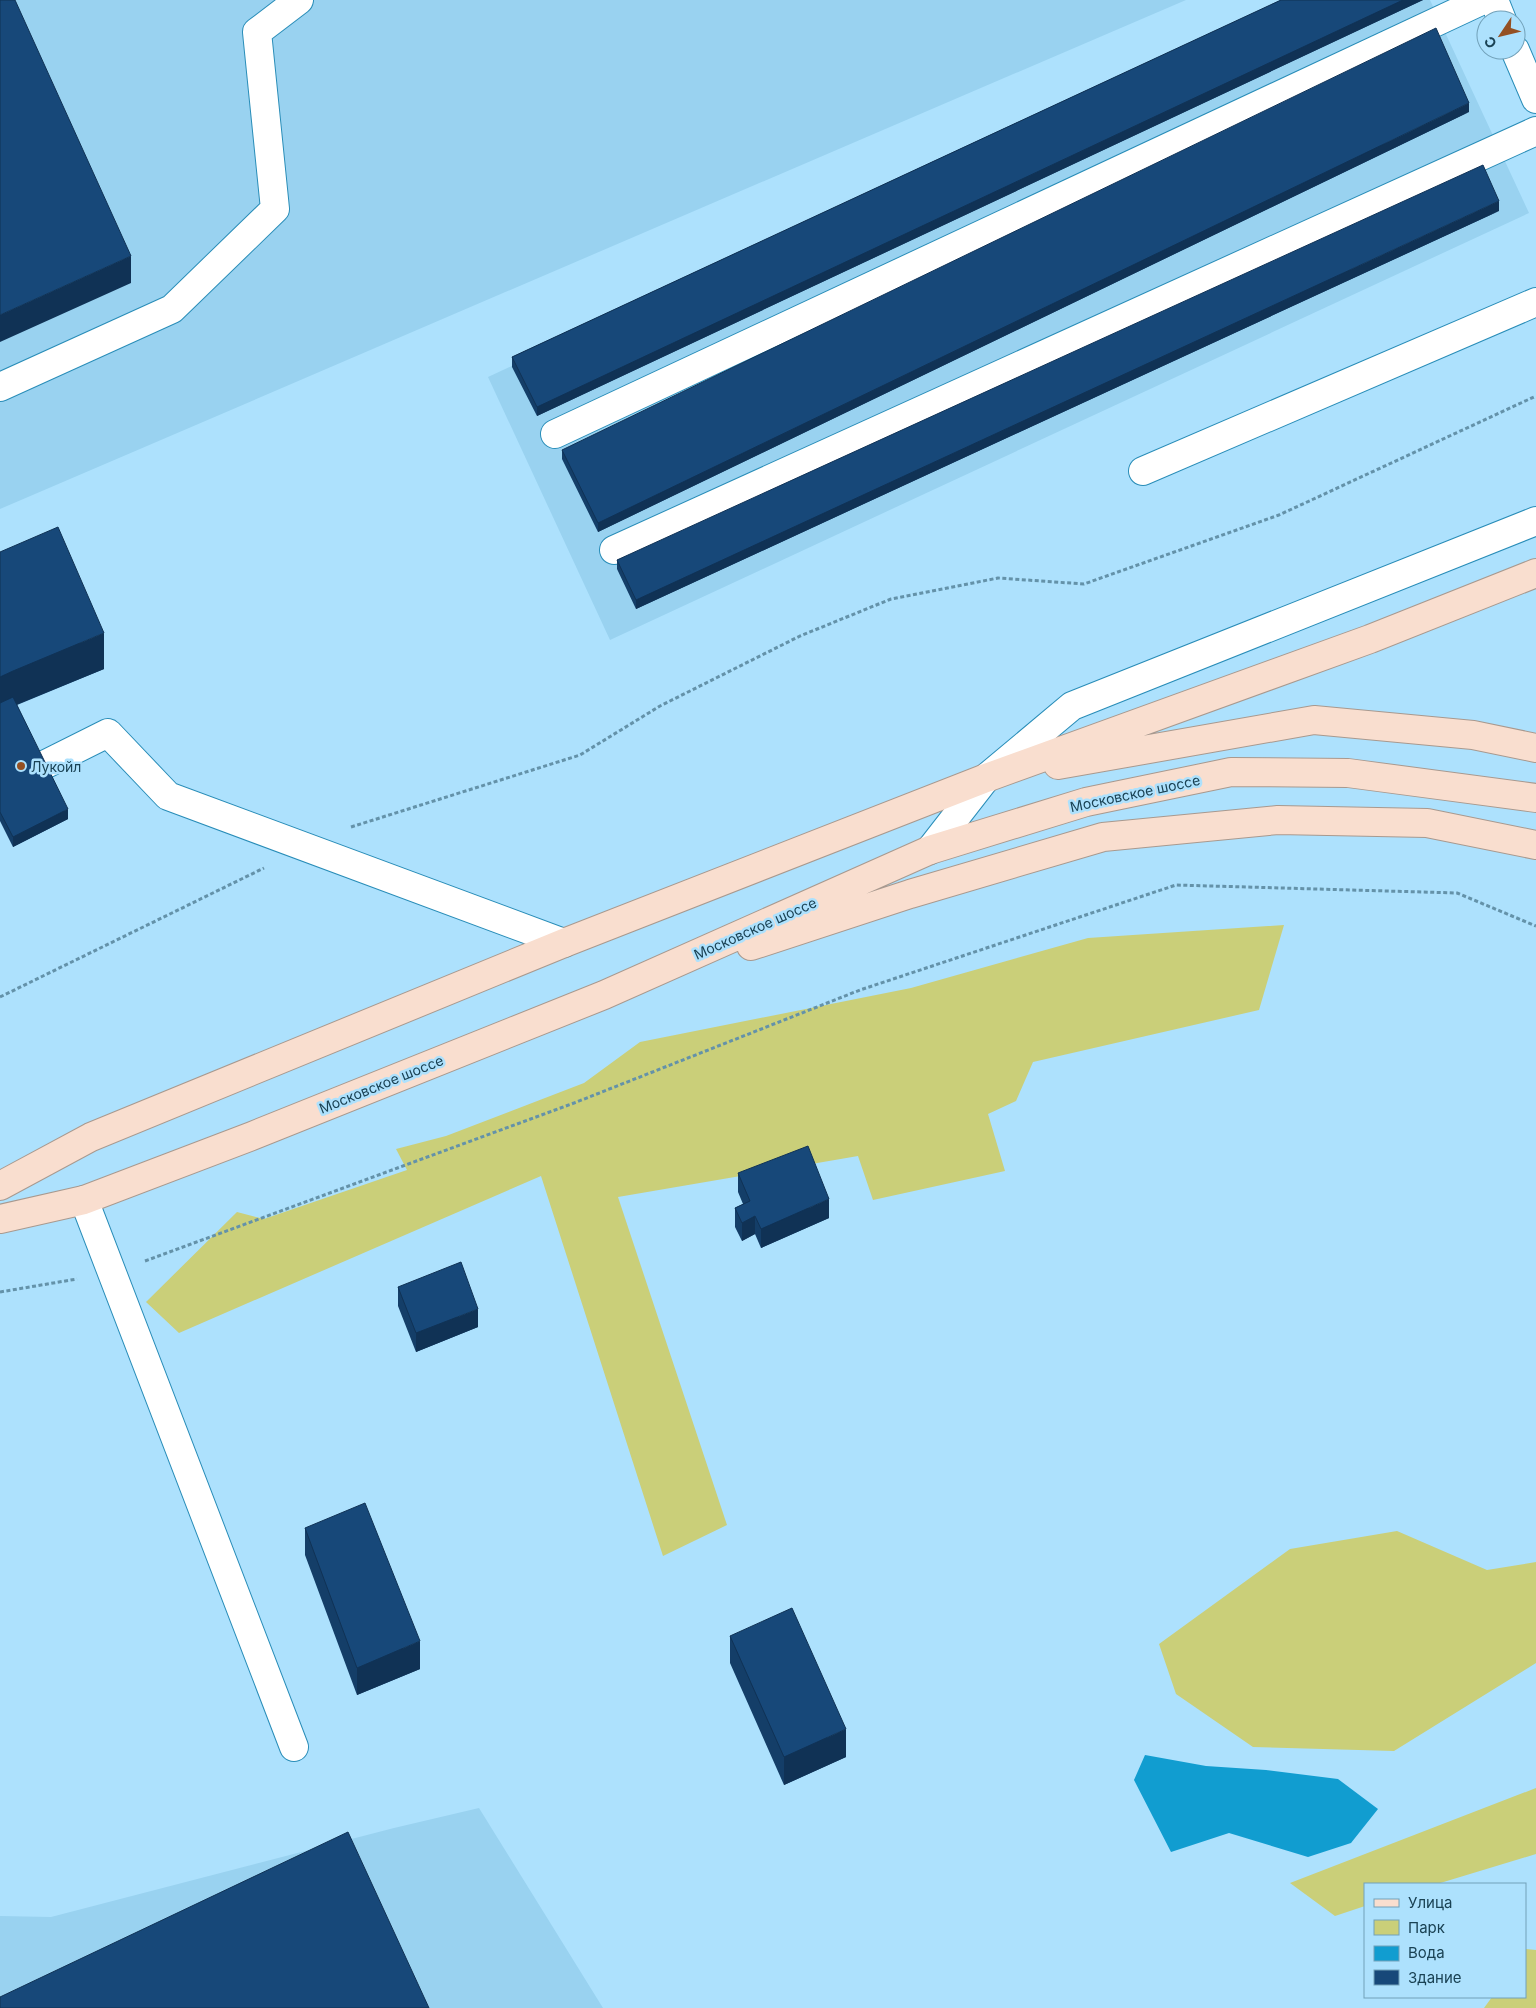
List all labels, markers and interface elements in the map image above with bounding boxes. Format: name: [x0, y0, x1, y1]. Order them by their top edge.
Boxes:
north arrow: [1476, 10, 1526, 60]
text: С: [1480, 34, 1500, 52]
place label: Лукойл: [31, 758, 81, 775]
marker: Лукойл: [15, 760, 27, 772]
street label: Московское шоссе: [1068, 771, 1202, 815]
street label: Московское шоссе: [691, 893, 819, 963]
street label: Московское шоссе: [316, 1051, 446, 1117]
legend: [1364, 1883, 1526, 1998]
text: Улица: [1408, 1893, 1452, 1912]
text: Парк: [1408, 1918, 1445, 1937]
text: Вода: [1408, 1943, 1445, 1962]
text: Здание: [1408, 1968, 1462, 1987]

